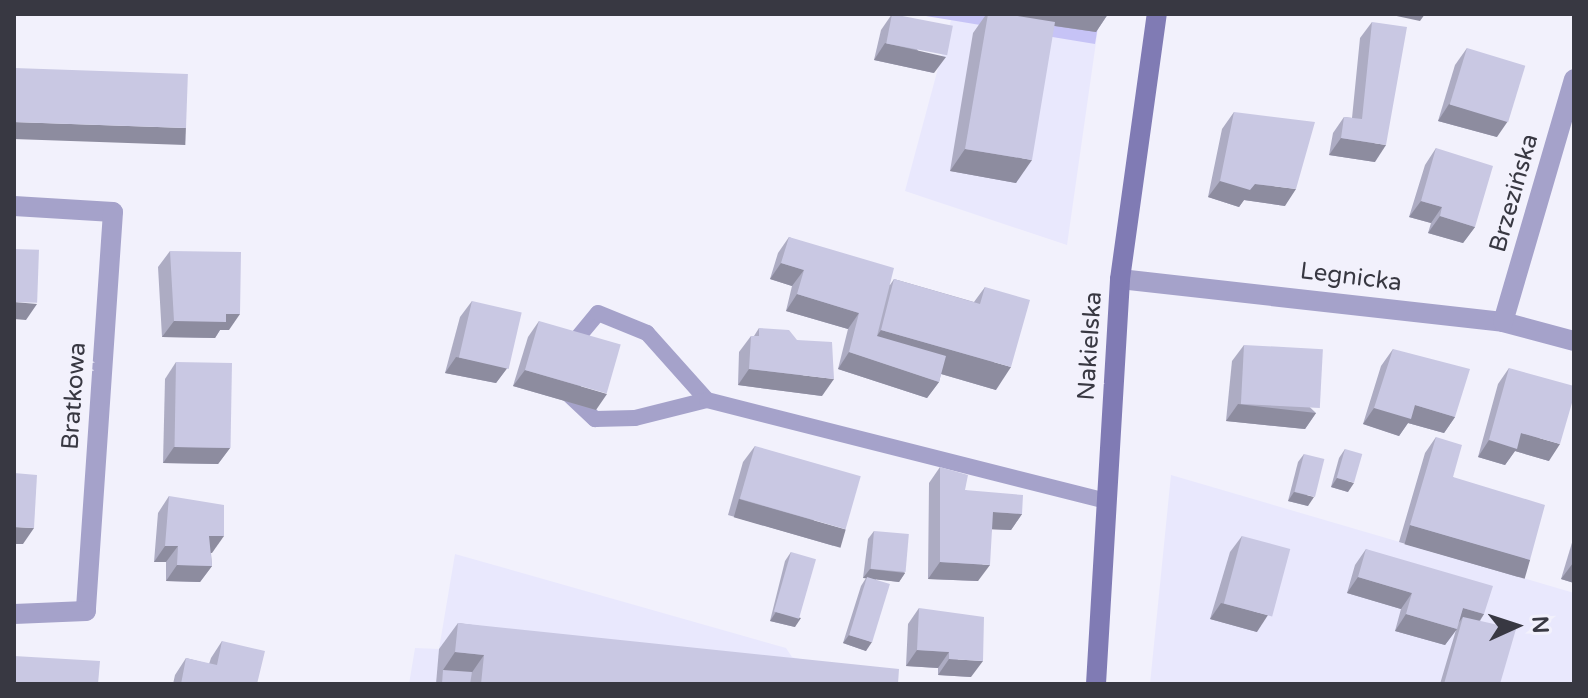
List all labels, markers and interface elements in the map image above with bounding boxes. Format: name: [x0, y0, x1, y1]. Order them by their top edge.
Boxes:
street label: Brzezińska: [1483, 131, 1545, 255]
street label: Legnicka: [1298, 256, 1404, 298]
street label: Nakielska: [1072, 291, 1108, 401]
street label: Bratkowa: [56, 341, 92, 451]
north arrow: [1476, 586, 1556, 666]
text: N: [1527, 615, 1553, 634]

